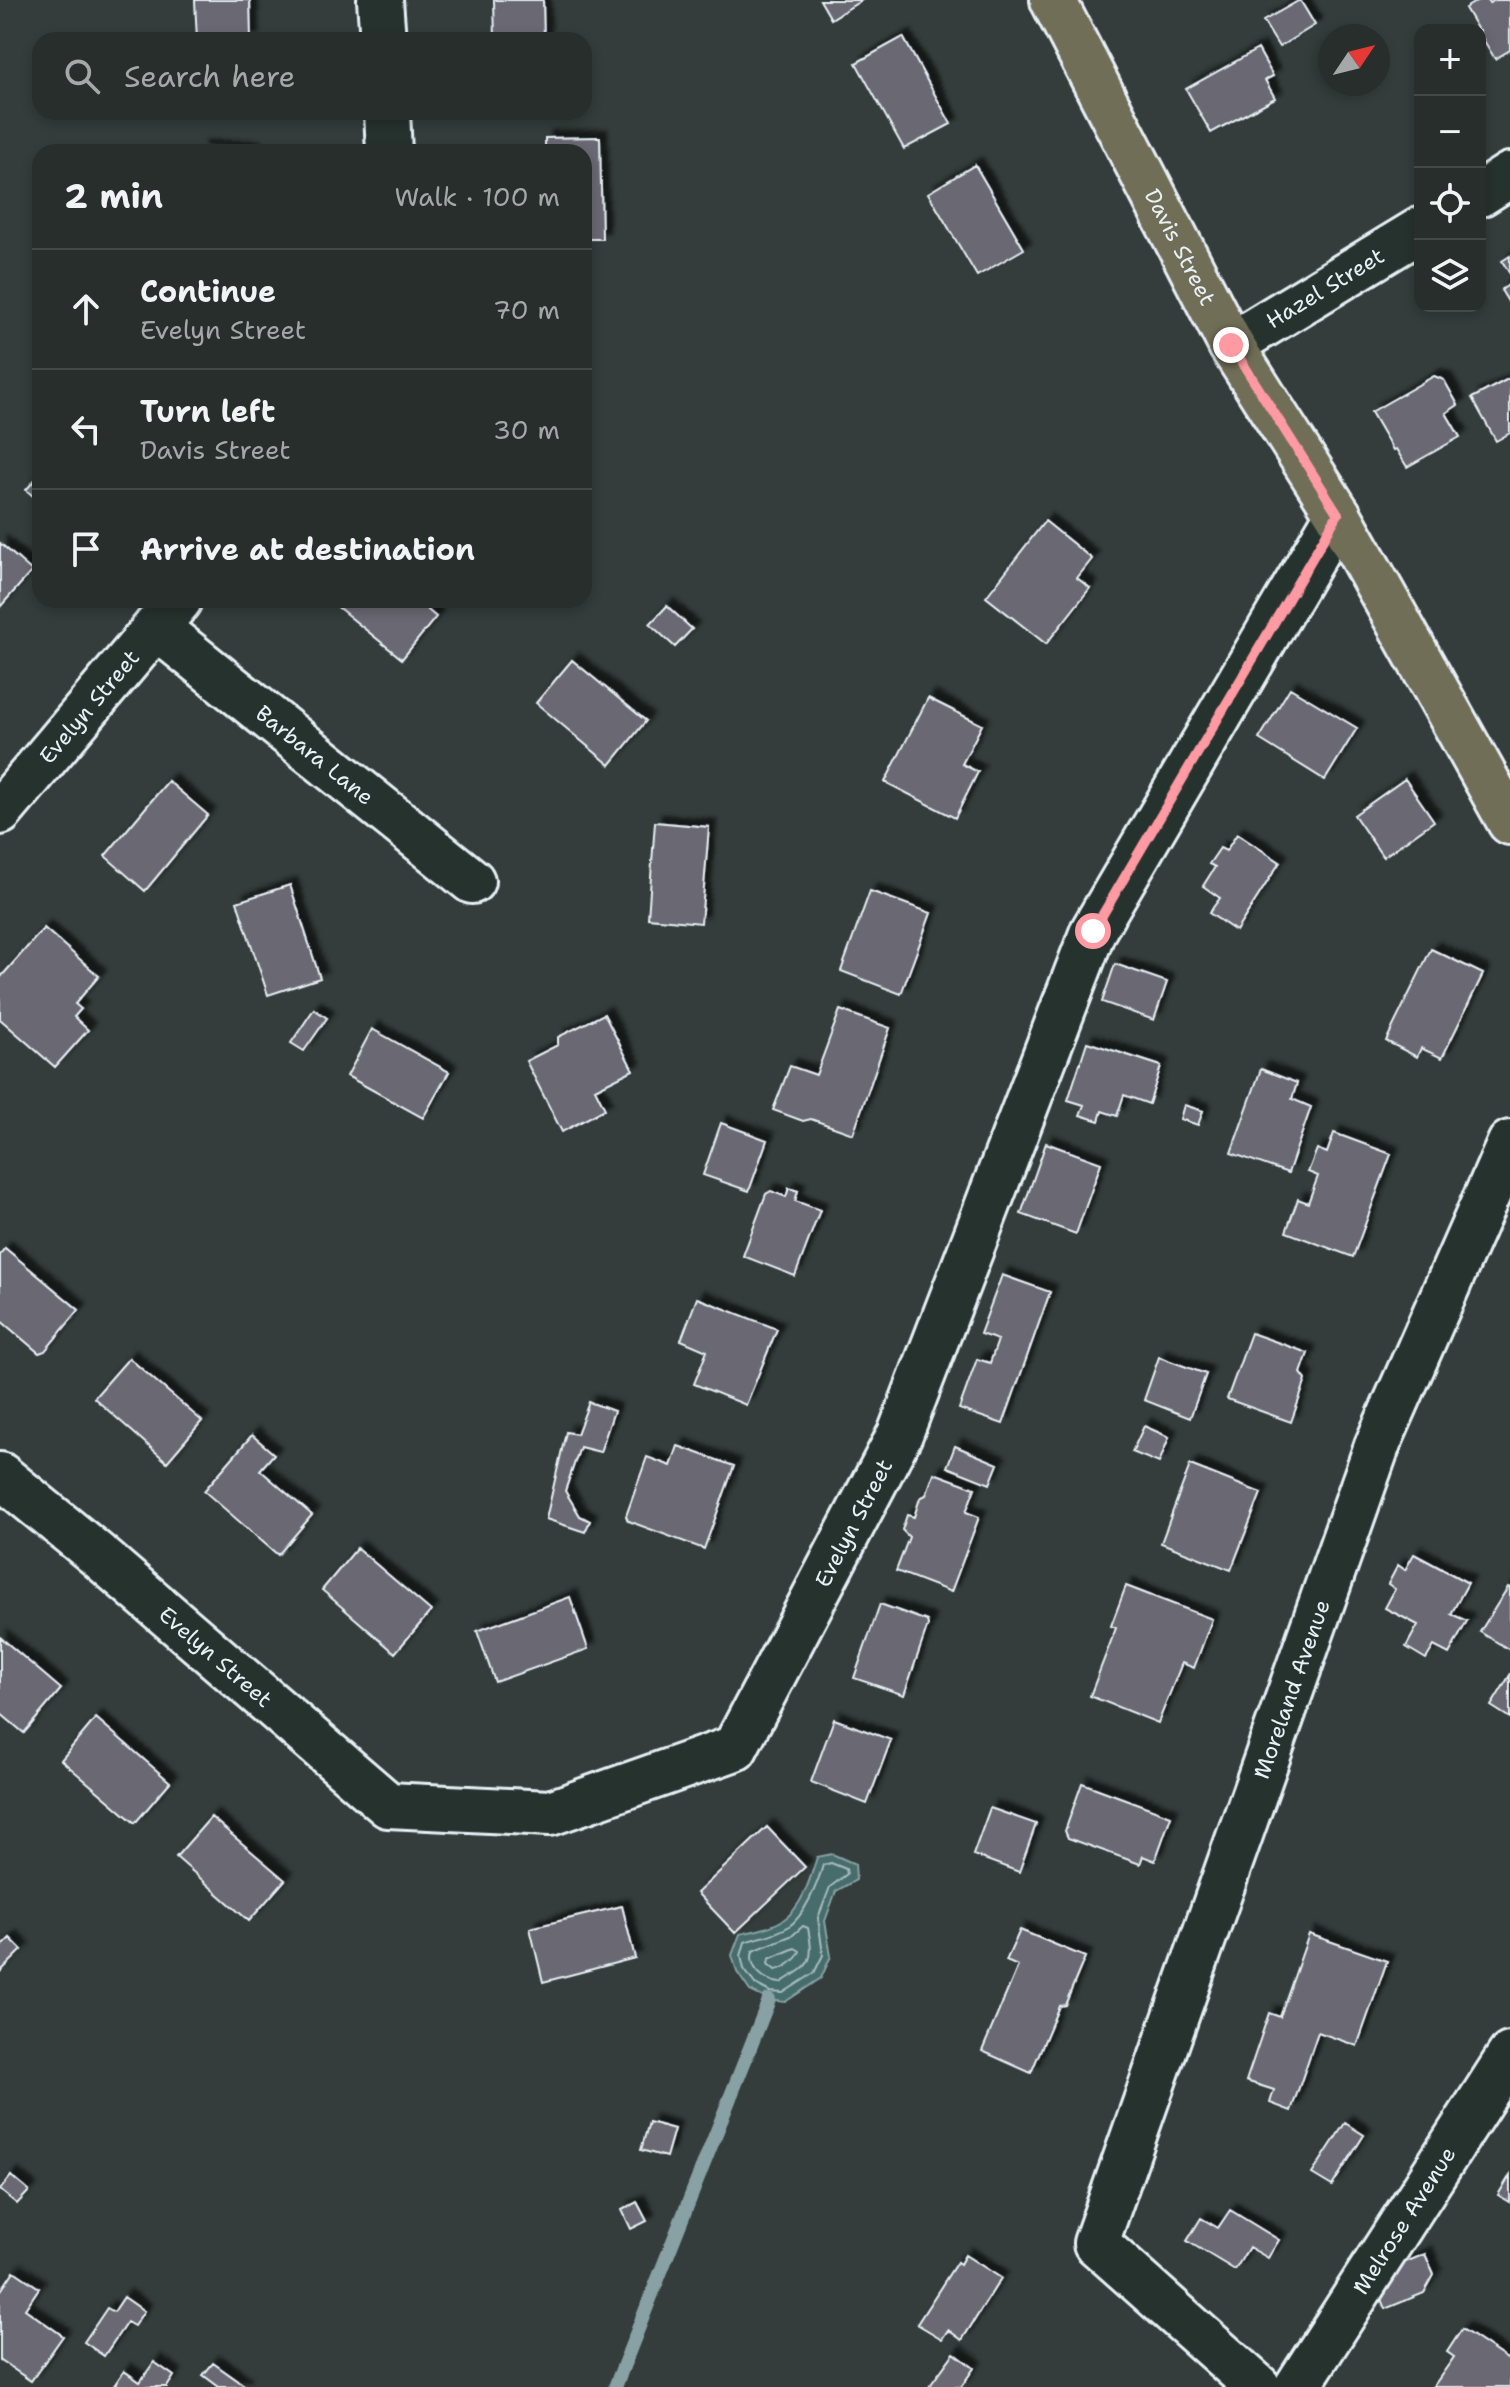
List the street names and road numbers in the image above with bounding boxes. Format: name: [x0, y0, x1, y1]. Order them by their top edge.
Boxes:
street label: Davis Street: [1138, 184, 1223, 310]
street label: Hazel Street: [1261, 241, 1389, 335]
street label: Evelyn Street: [33, 643, 145, 770]
street label: Barbara Lane: [250, 699, 380, 811]
street label: Evelyn Street: [808, 1454, 899, 1592]
street label: Moreland Avenue: [1246, 1596, 1336, 1783]
street label: Evelyn Street: [153, 1600, 279, 1713]
street label: Melrose Avenue: [1346, 2141, 1462, 2300]

